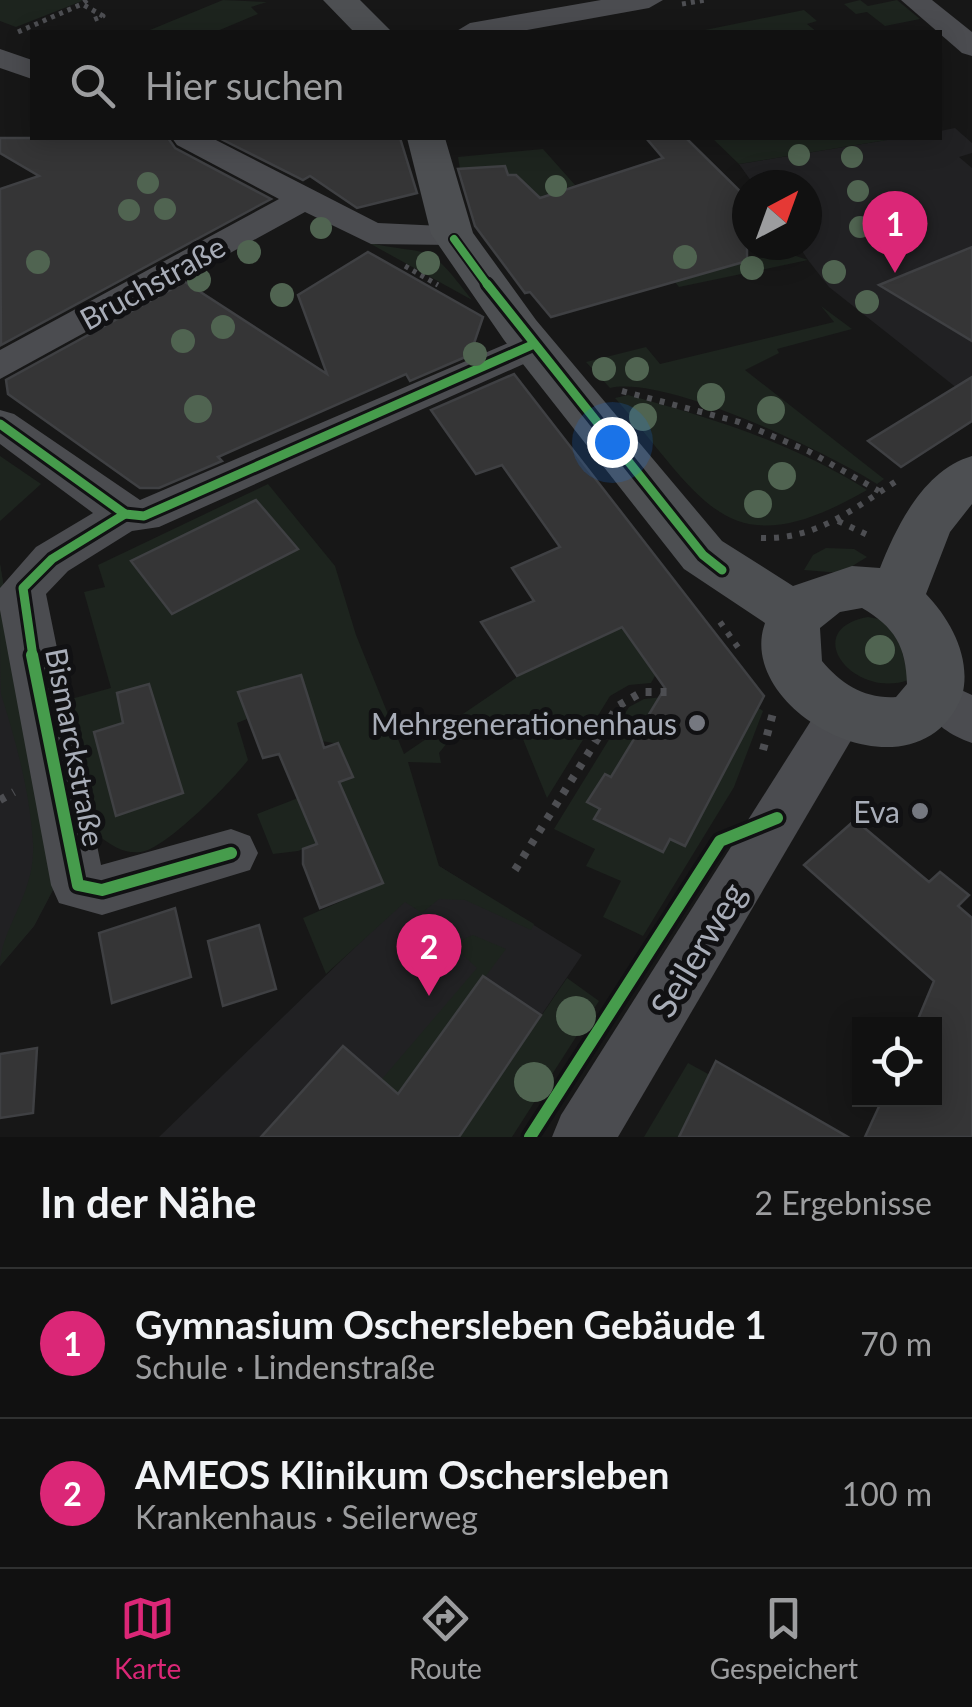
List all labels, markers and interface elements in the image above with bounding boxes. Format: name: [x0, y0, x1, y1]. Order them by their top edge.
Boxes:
search box: [30, 30, 942, 140]
icon: search: [65, 58, 120, 113]
text: Hier suchen: [145, 62, 344, 108]
north arrow: [732, 170, 822, 260]
pin: 1: [862, 190, 928, 273]
street label: Bruchstraße: [73, 227, 231, 337]
your location: [587, 417, 638, 468]
street label: Bismarckstraße: [39, 645, 113, 849]
place label: Mehrgenerationenhaus: [371, 705, 677, 741]
marker: Mehrgenerationenhaus: [686, 712, 708, 734]
place label: Eva: [853, 793, 900, 829]
marker: Eva: [909, 800, 931, 822]
street label: Seilerweg: [641, 874, 753, 1024]
pin: 2: [396, 914, 462, 996]
map controls: [852, 1017, 942, 1107]
button: locate: [852, 1017, 942, 1107]
text: In der Nähe: [40, 1177, 257, 1227]
text: 2 Ergebnisse: [755, 1183, 932, 1222]
text: Gymnasium Oschersleben Gebäude 1: [135, 1301, 767, 1347]
text: 1: [63, 1324, 82, 1363]
text: 70 m: [860, 1324, 932, 1363]
text: Schule · Lindenstraße: [135, 1347, 435, 1386]
text: AMEOS Klinikum Oschersleben: [135, 1451, 669, 1497]
text: 2: [63, 1474, 82, 1513]
text: 100 m: [842, 1474, 932, 1513]
text: Krankenhaus · Seilerweg: [135, 1497, 478, 1536]
tab: Karte: [114, 1591, 181, 1685]
tab: Route: [409, 1591, 482, 1685]
tab: Gespeichert: [710, 1591, 858, 1685]

